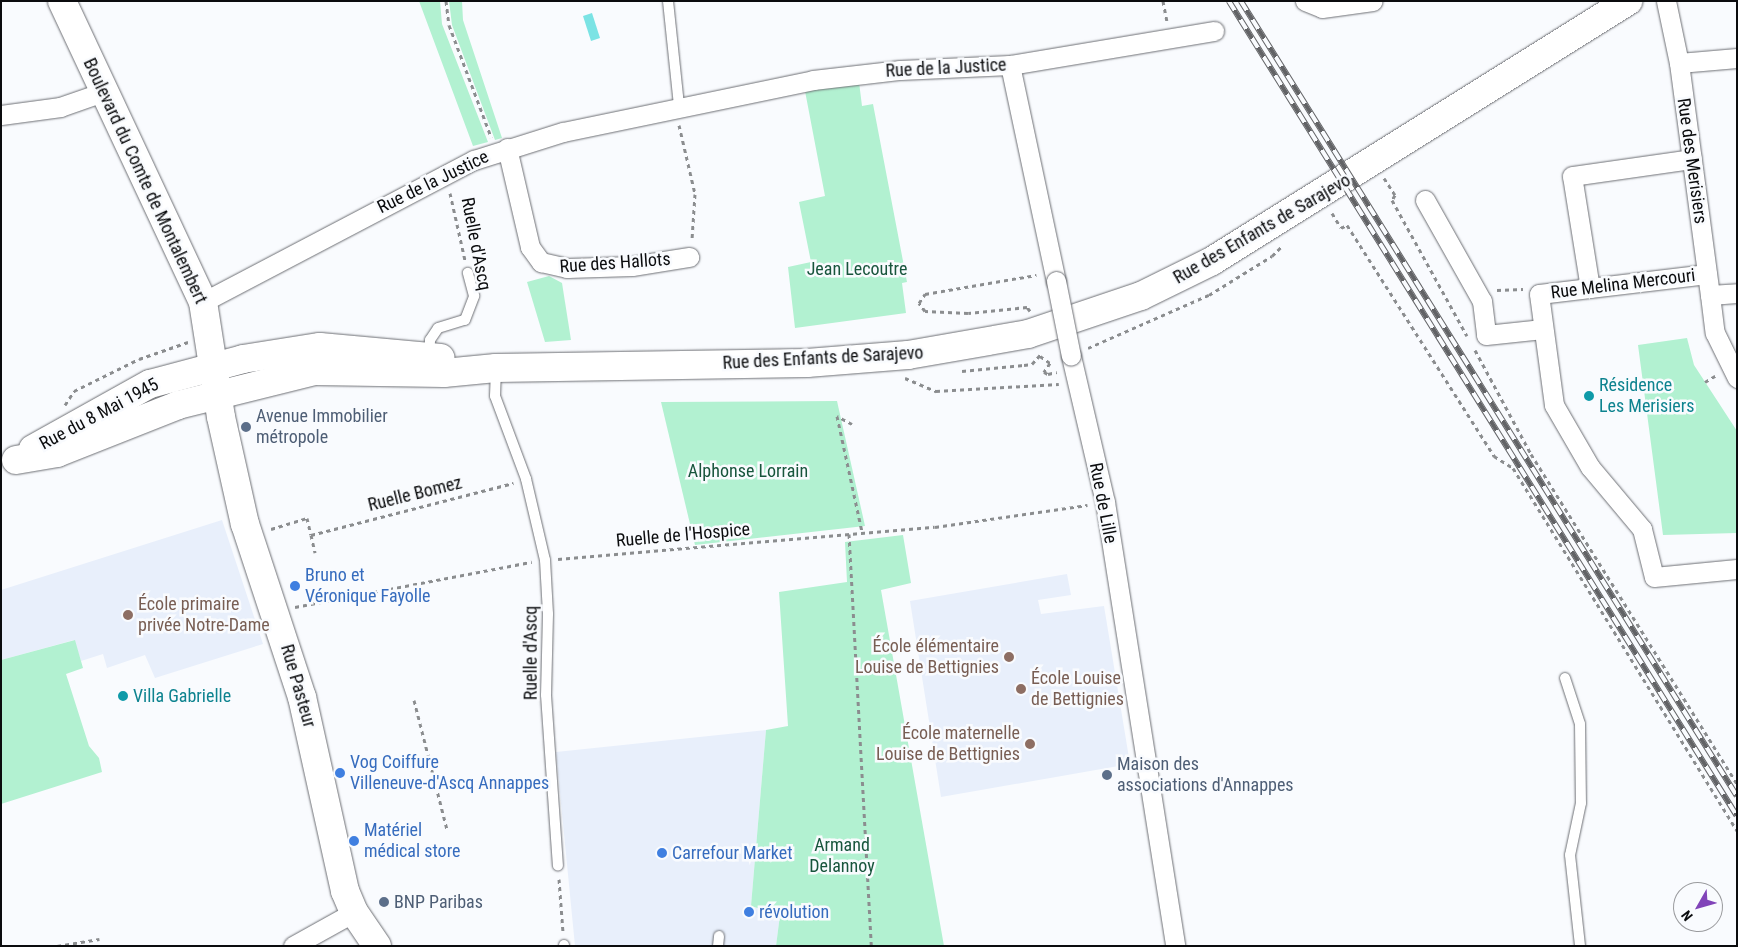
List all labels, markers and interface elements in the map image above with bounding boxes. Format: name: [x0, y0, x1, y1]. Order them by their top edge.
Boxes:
street label: Rue de la Justice: [885, 54, 1007, 82]
street label: Boulevard du Comte de Montalembert: [78, 55, 212, 307]
street label: Rue des Merisiers: [1672, 97, 1712, 225]
street label: Rue de la Justice: [374, 146, 492, 218]
street label: Rue des Enfants de Sarajevo: [1170, 169, 1354, 289]
street label: Ruelle d'Ascq: [456, 196, 496, 292]
street label: Rue des Hallots: [559, 248, 671, 278]
park label: Jean Lecoutre: [807, 258, 907, 280]
street label: Rue Melina Mercouri: [1549, 264, 1697, 304]
street label: Rue des Enfants de Sarajevo: [722, 342, 924, 374]
street label: Rue du 8 Mai 1945: [36, 374, 162, 454]
place label: Résidence Les Merisiers: [1599, 375, 1694, 418]
marker: Résidence Les Merisiers: [1583, 390, 1595, 402]
place label: Avenue Immobilier métropole: [256, 406, 388, 448]
marker: Avenue Immobilier métropole: [240, 421, 252, 433]
park label: Alphonse Lorrain: [688, 460, 808, 482]
street label: Rue de Lille: [1085, 461, 1121, 545]
street label: Ruelle Bomez: [366, 472, 464, 516]
street label: Ruelle de l'Hospice: [615, 518, 751, 552]
place label: Bruno et Véronique Fayolle: [305, 565, 431, 608]
marker: Bruno et Véronique Fayolle: [289, 580, 301, 592]
place label: École primaire privée Notre-Dame: [138, 594, 270, 636]
street label: Ruelle d'Ascq: [520, 606, 542, 700]
marker: École primaire privée Notre-Dame: [122, 609, 134, 621]
place label: École élémentaire Louise de Bettignies: [855, 636, 999, 679]
street label: Rue Pasteur: [276, 642, 320, 730]
marker: École élémentaire Louise de Bettignies: [1003, 651, 1015, 663]
place label: École Louise de Bettignies: [1031, 668, 1124, 711]
marker: École Louise de Bettignies: [1015, 683, 1027, 695]
place label: Villa Gabrielle: [133, 685, 231, 707]
marker: Villa Gabrielle: [117, 690, 129, 702]
place label: École maternelle Louise de Bettignies: [876, 723, 1020, 766]
marker: École maternelle Louise de Bettignies: [1024, 738, 1036, 750]
place label: Vog Coiffure Villeneuve-d'Ascq Annappes: [350, 752, 549, 794]
place label: Maison des associations d'Annappes: [1117, 754, 1294, 796]
marker: Vog Coiffure Villeneuve-d'Ascq Annappes: [334, 767, 346, 779]
marker: Maison des associations d'Annappes: [1101, 769, 1113, 781]
place label: Matériel médical store: [364, 820, 460, 862]
marker: Matériel médical store: [348, 835, 360, 847]
park label: Armand Delannoy: [809, 835, 875, 878]
place label: Carrefour Market: [672, 842, 793, 864]
marker: Carrefour Market: [656, 847, 668, 859]
north arrow: [1673, 882, 1723, 932]
place label: BNP Paribas: [394, 891, 483, 913]
marker: BNP Paribas: [378, 896, 390, 908]
place label: révolution: [759, 901, 829, 923]
marker: révolution: [743, 906, 755, 918]
text: N: [1678, 907, 1696, 924]

